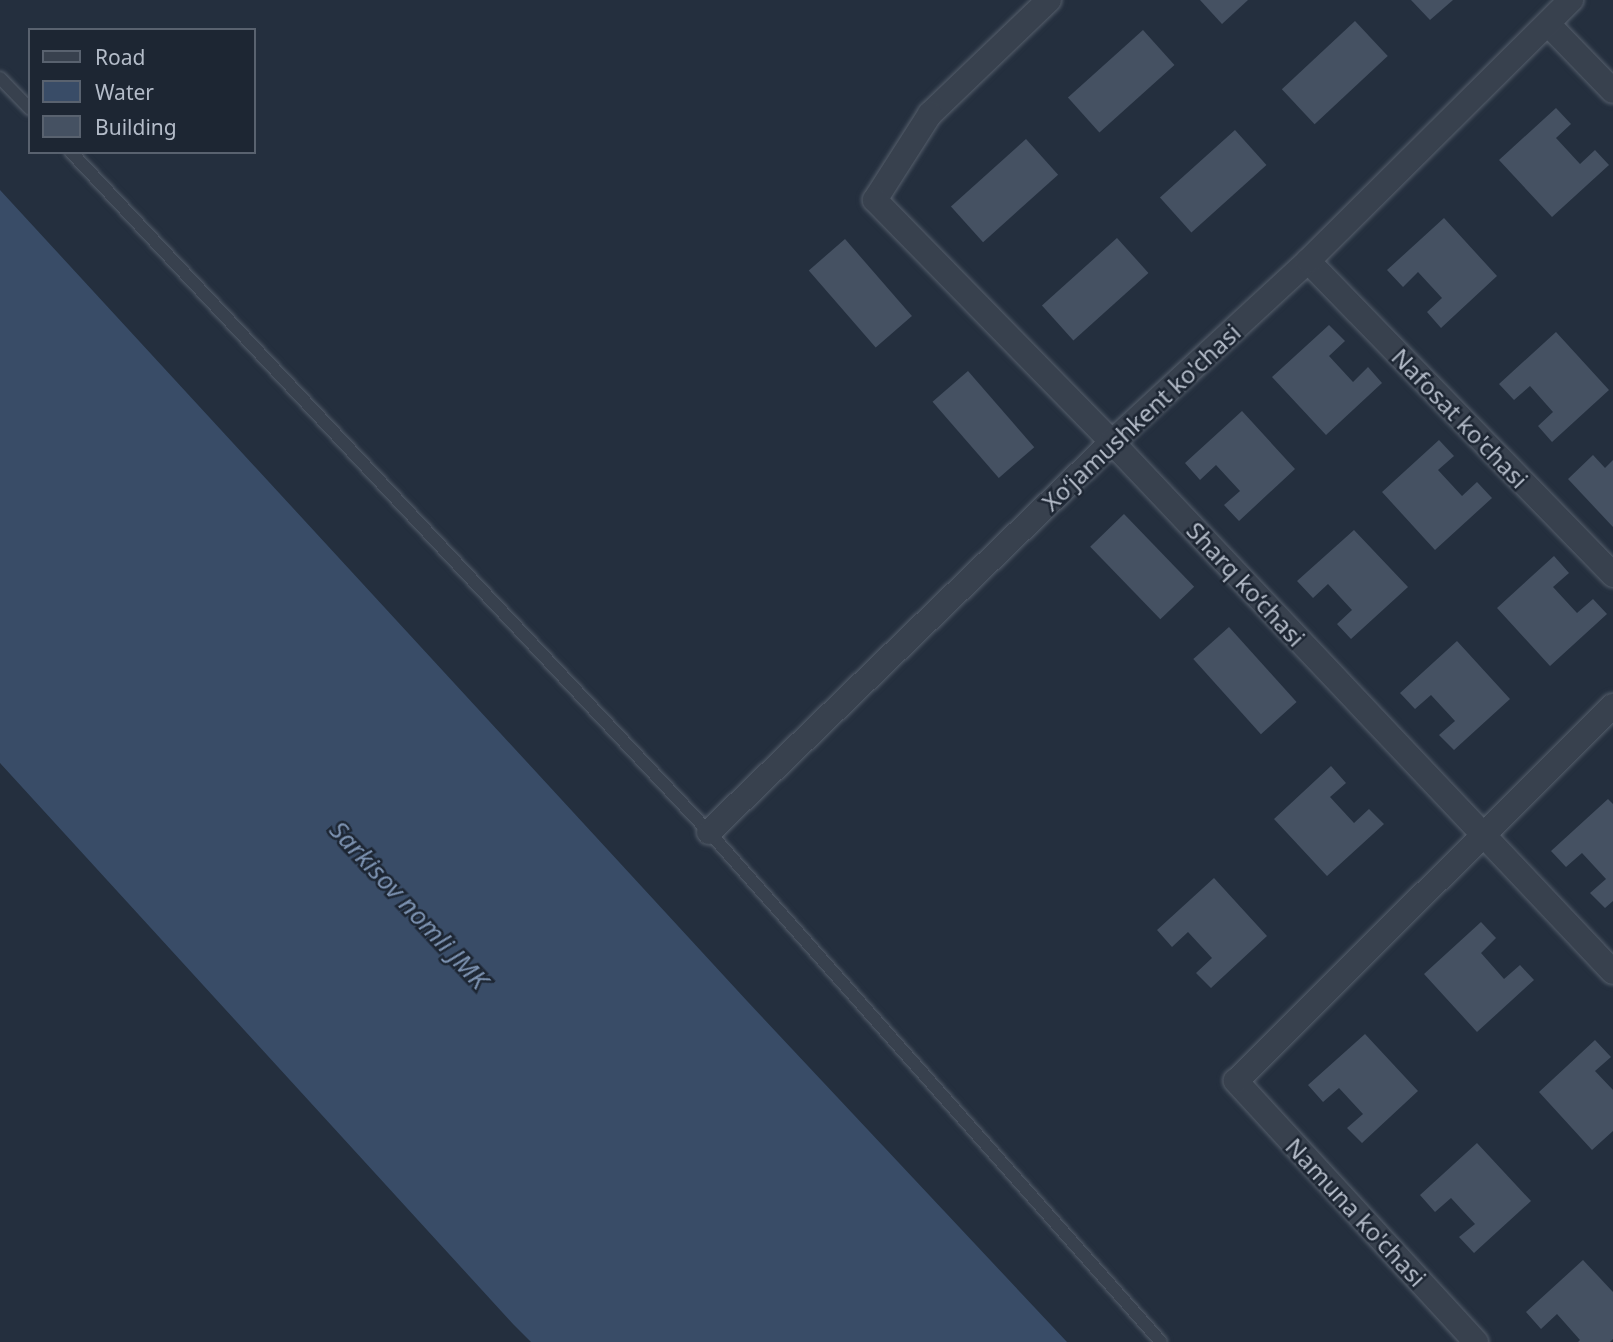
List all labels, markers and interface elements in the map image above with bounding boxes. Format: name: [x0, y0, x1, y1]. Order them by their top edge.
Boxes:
legend: [28, 28, 256, 154]
text: Road: [95, 43, 145, 71]
text: Water: [95, 78, 154, 106]
text: Building: [95, 113, 177, 141]
street label: Xo‘jamushkent ko'chasi: [1036, 318, 1246, 516]
street label: Nafosat ko'chasi: [1386, 342, 1534, 494]
street label: Sharq ko‘chasi: [1181, 516, 1311, 652]
water label: Sarkisov nomli JMK: [323, 815, 495, 995]
street label: Namuna ko'chasi: [1280, 1132, 1432, 1292]

